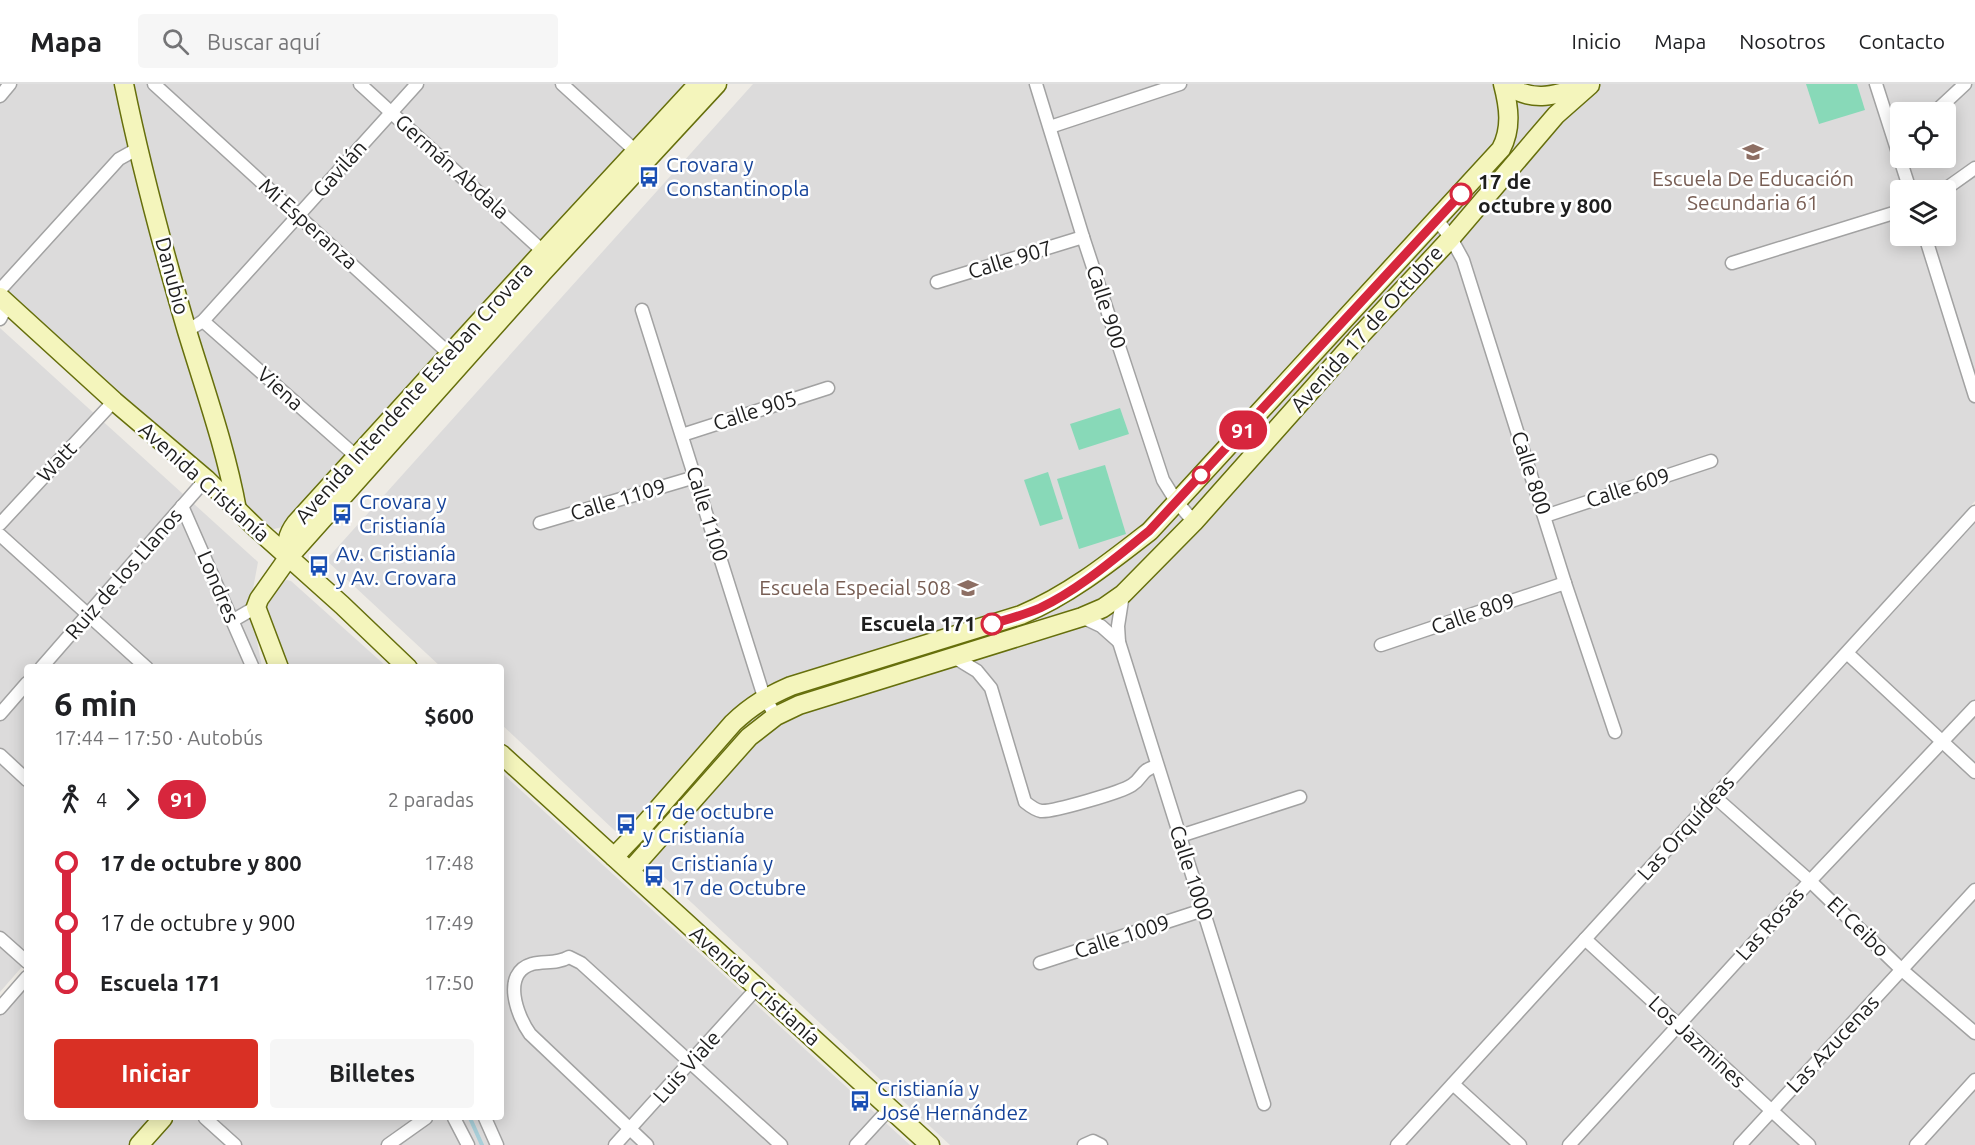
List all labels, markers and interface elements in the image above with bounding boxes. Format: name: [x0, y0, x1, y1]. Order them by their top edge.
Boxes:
search box: [138, 14, 558, 68]
icon: search: [159, 25, 192, 58]
text: Mapa: [30, 26, 102, 57]
text: Buscar aquí: [207, 29, 320, 54]
text: Inicio: [1572, 29, 1621, 53]
text: Mapa: [1654, 29, 1706, 53]
text: Nosotros: [1739, 29, 1826, 53]
text: Contacto: [1859, 29, 1945, 53]
map controls: [1890, 102, 1956, 246]
button: locate: [1890, 102, 1956, 168]
street label: Germán Abdala: [391, 109, 514, 224]
street label: Gavilán: [307, 135, 371, 202]
school or university icon: Escuela De Educación Secundaria 61: [1741, 140, 1765, 164]
place label: Crovara y Constantinopla: [666, 152, 810, 200]
bus stop icon: Crovara y Constantinopla: [637, 165, 661, 189]
place label: Escuela De Educación Secundaria 61: [1652, 166, 1854, 214]
place label: 17 de octubre y 800: [1478, 169, 1612, 217]
street label: Mi Esperanza: [255, 173, 363, 274]
button: layers: [1890, 180, 1956, 246]
marker: 17 de octubre y 800: [1450, 183, 1472, 205]
street label: Danubio: [151, 234, 195, 317]
street label: Calle 907: [965, 235, 1055, 283]
street label: Avenida 17 de Octubre: [1285, 240, 1447, 416]
street label: Avenida Intendente Esteban Crovara: [290, 257, 537, 528]
street label: Calle 900: [1082, 262, 1132, 352]
street label: Viena: [253, 361, 309, 415]
street label: Calle 905: [710, 385, 800, 435]
line badge: 91: [1216, 410, 1270, 450]
street label: Avenida Cristianía: [134, 416, 275, 546]
text: 91: [1231, 418, 1255, 442]
street label: Calle 800: [1507, 428, 1557, 518]
street label: Watt: [32, 436, 81, 486]
street label: Calle 609: [1583, 462, 1673, 512]
street label: Calle 1100: [682, 463, 734, 564]
unlabelled marker: [1192, 466, 1210, 484]
street label: Calle 1109: [567, 473, 668, 525]
place label: Crovara y Cristianía: [359, 489, 447, 537]
bus stop icon: Crovara y Cristianía: [330, 502, 354, 526]
street label: Ruiz de los Llanos: [60, 503, 187, 644]
place label: Av. Cristianía y Av. Crovara: [336, 541, 457, 589]
street label: Londres: [193, 547, 245, 626]
bus stop icon: Av. Cristianía y Av. Crovara: [307, 554, 331, 578]
place label: Escuela Especial 508: [759, 575, 951, 599]
school or university icon: Escuela Especial 508: [956, 576, 980, 600]
street label: Calle 809: [1428, 588, 1518, 639]
place label: Escuela 171: [860, 611, 976, 635]
marker: Escuela 171: [981, 613, 1003, 635]
text: 6 min: [54, 685, 137, 722]
text: $600: [424, 703, 474, 728]
text: 17:44 – 17:50 · Autobús: [54, 726, 263, 749]
street label: Las Orquídeas: [1632, 770, 1739, 885]
icon: walk: [54, 783, 87, 816]
icon: forward: [116, 783, 149, 816]
text: 91: [170, 787, 194, 811]
text: 4: [96, 788, 107, 811]
text: 2 paradas: [388, 788, 474, 811]
place label: 17 de octubre y Cristianía: [643, 799, 774, 847]
bus stop icon: 17 de octubre y Cristianía: [614, 812, 638, 836]
street label: Calle 1000: [1165, 822, 1219, 923]
text: 17 de octubre y 800: [100, 850, 302, 875]
text: 17:48: [424, 851, 474, 874]
place label: Cristianía y 17 de Octubre: [671, 851, 806, 899]
bus stop icon: Cristianía y 17 de Octubre: [642, 864, 666, 888]
street label: Las Rosas: [1730, 882, 1808, 965]
street label: El Ceibo: [1823, 891, 1894, 961]
street label: Calle 1009: [1071, 909, 1172, 963]
text: 17 de octubre y 900: [100, 910, 295, 935]
text: 17:49: [424, 911, 474, 934]
street label: Avenida Cristianía: [685, 920, 826, 1050]
text: Escuela 171: [100, 970, 221, 995]
text: 17:50: [424, 971, 474, 994]
street label: Los Jazmines: [1644, 990, 1751, 1092]
street label: Las Azucenas: [1781, 990, 1883, 1097]
street label: Luis Viale: [648, 1025, 725, 1107]
button: Iniciar: [54, 1039, 258, 1108]
button: Billetes: [270, 1039, 474, 1108]
place label: Cristianía y José Hernández: [877, 1076, 1028, 1124]
bus stop icon: Cristianía y José Hernández: [848, 1089, 872, 1113]

